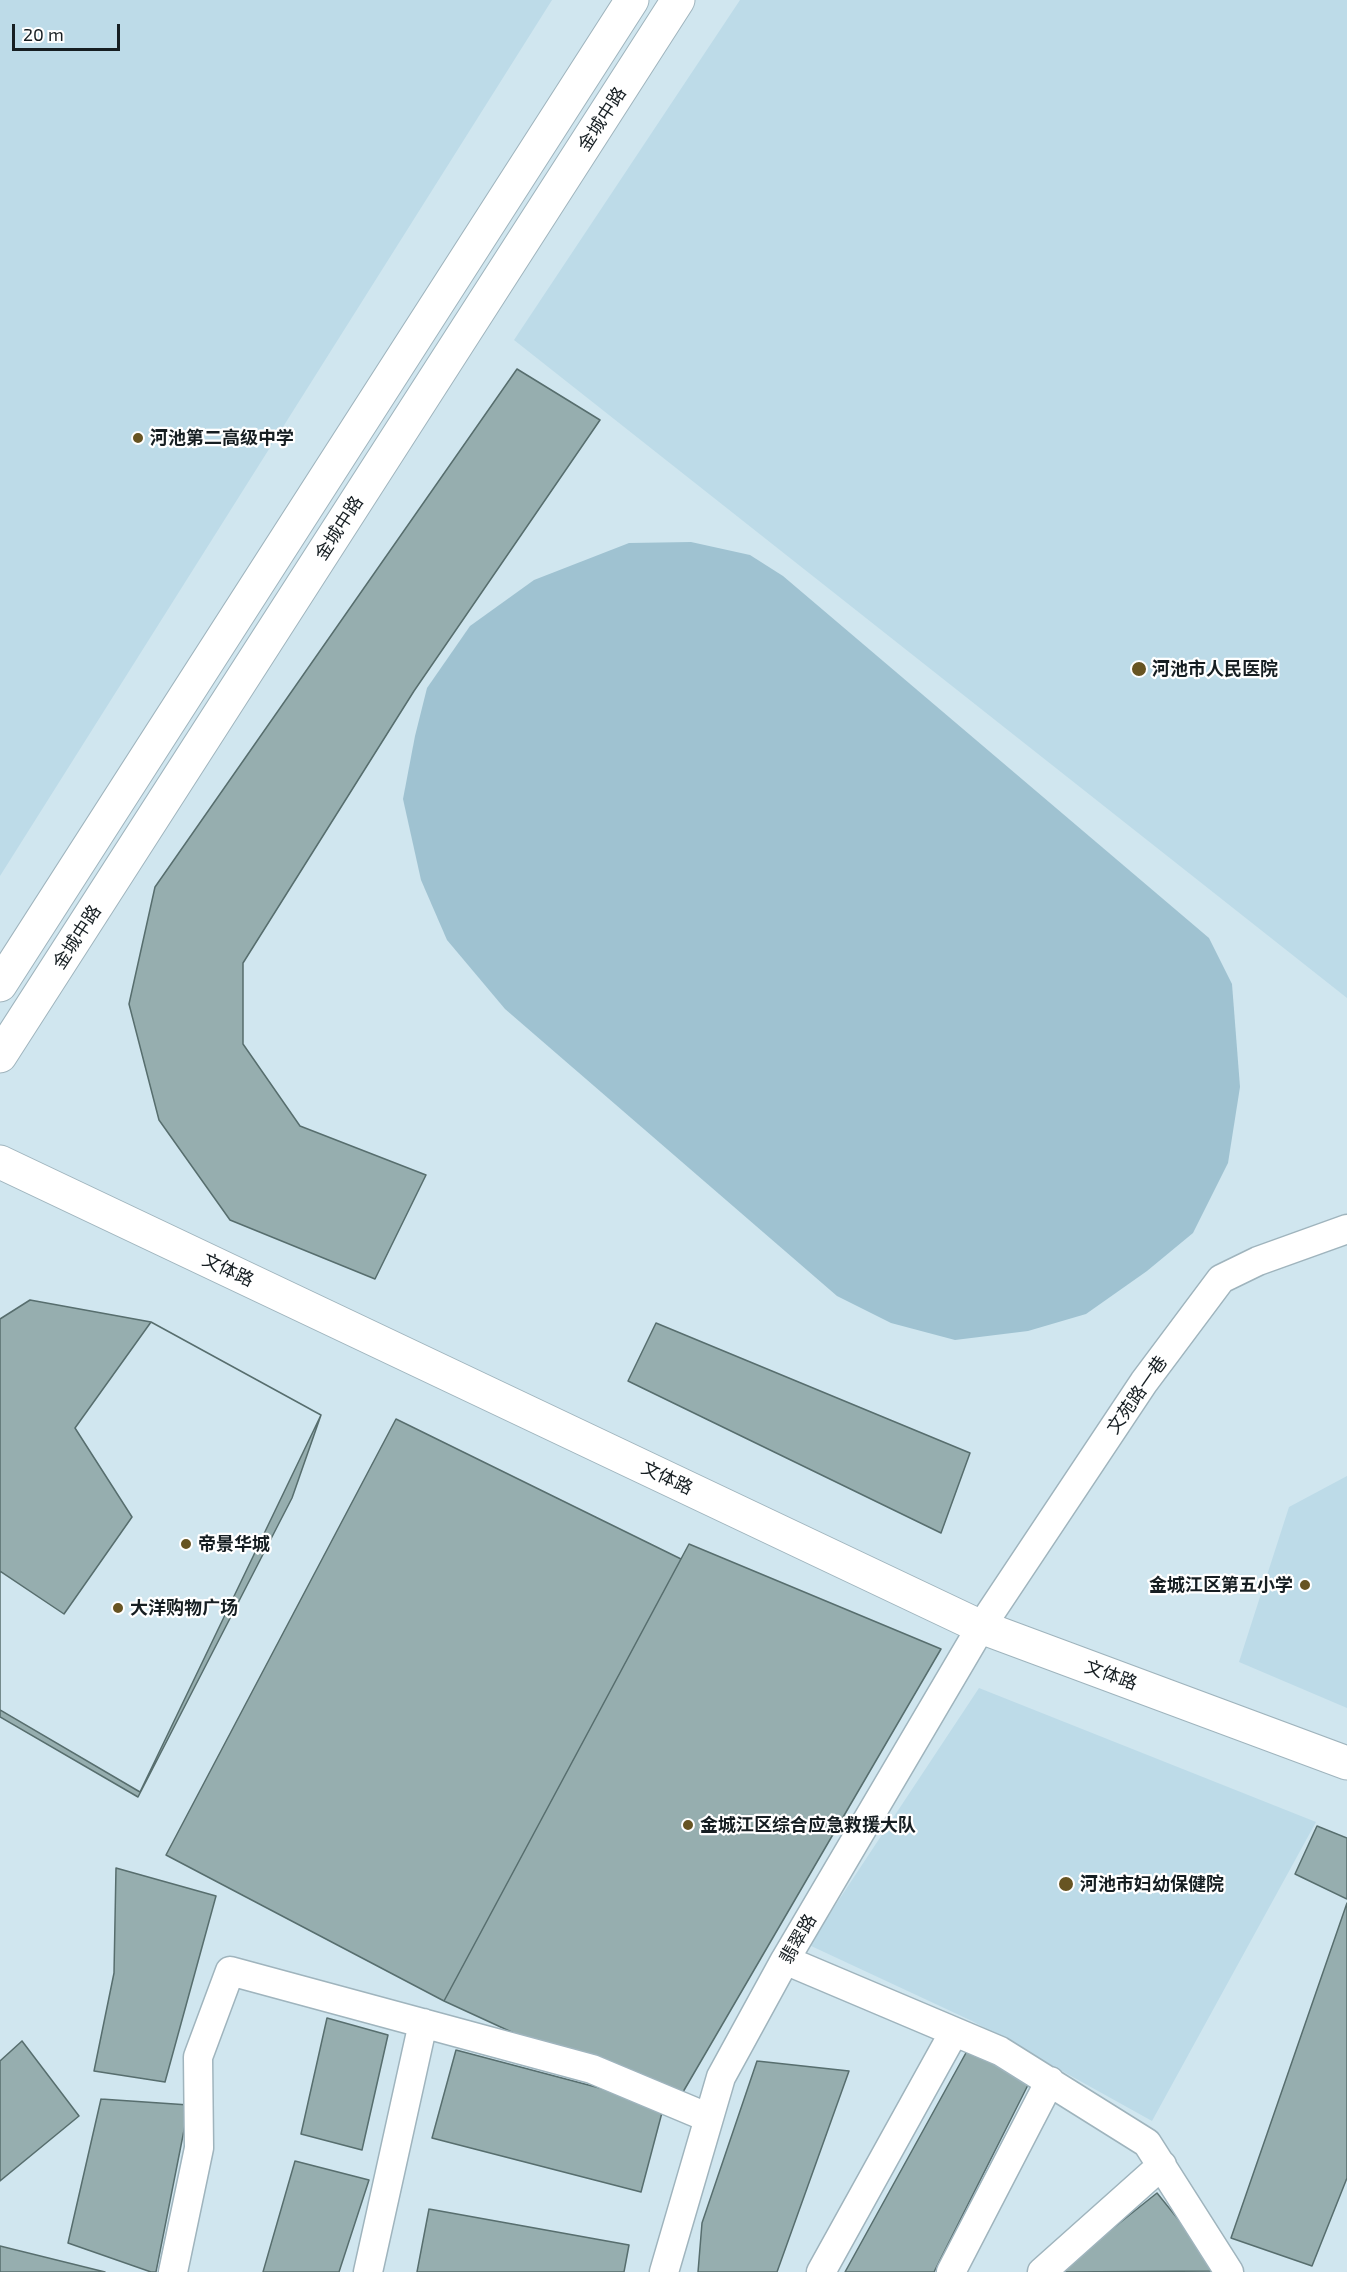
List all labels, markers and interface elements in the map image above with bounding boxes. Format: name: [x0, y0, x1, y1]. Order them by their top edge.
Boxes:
scale bar: [15, 12, 123, 50]
text: 20 m: [23, 23, 64, 45]
street label: 金城中路: [573, 83, 631, 155]
place label: 河池第二高级中学: [150, 427, 294, 449]
marker: 河池第二高级中学: [131, 431, 145, 445]
street label: 金城中路: [310, 492, 368, 564]
place label: 河池市人民医院: [1152, 658, 1278, 680]
marker: 河池市人民医院: [1130, 660, 1148, 678]
street label: 金城中路: [48, 901, 106, 973]
street label: 文体路: [199, 1249, 257, 1291]
street label: 文苑路一巷: [1102, 1352, 1172, 1438]
street label: 文体路: [638, 1457, 696, 1499]
place label: 帝景华城: [198, 1533, 270, 1555]
marker: 帝景华城: [179, 1537, 193, 1551]
place label: 金城江区第五小学: [1149, 1574, 1293, 1596]
marker: 金城江区第五小学: [1298, 1578, 1312, 1592]
place label: 大洋购物广场: [130, 1597, 238, 1619]
marker: 大洋购物广场: [111, 1601, 125, 1615]
street label: 文体路: [1082, 1656, 1140, 1694]
place label: 金城江区综合应急救援大队: [700, 1814, 916, 1836]
marker: 金城江区综合应急救援大队: [681, 1818, 695, 1832]
place label: 河池市妇幼保健院: [1080, 1873, 1224, 1895]
marker: 河池市妇幼保健院: [1057, 1875, 1075, 1893]
street label: 翡翠路: [775, 1910, 821, 1968]

